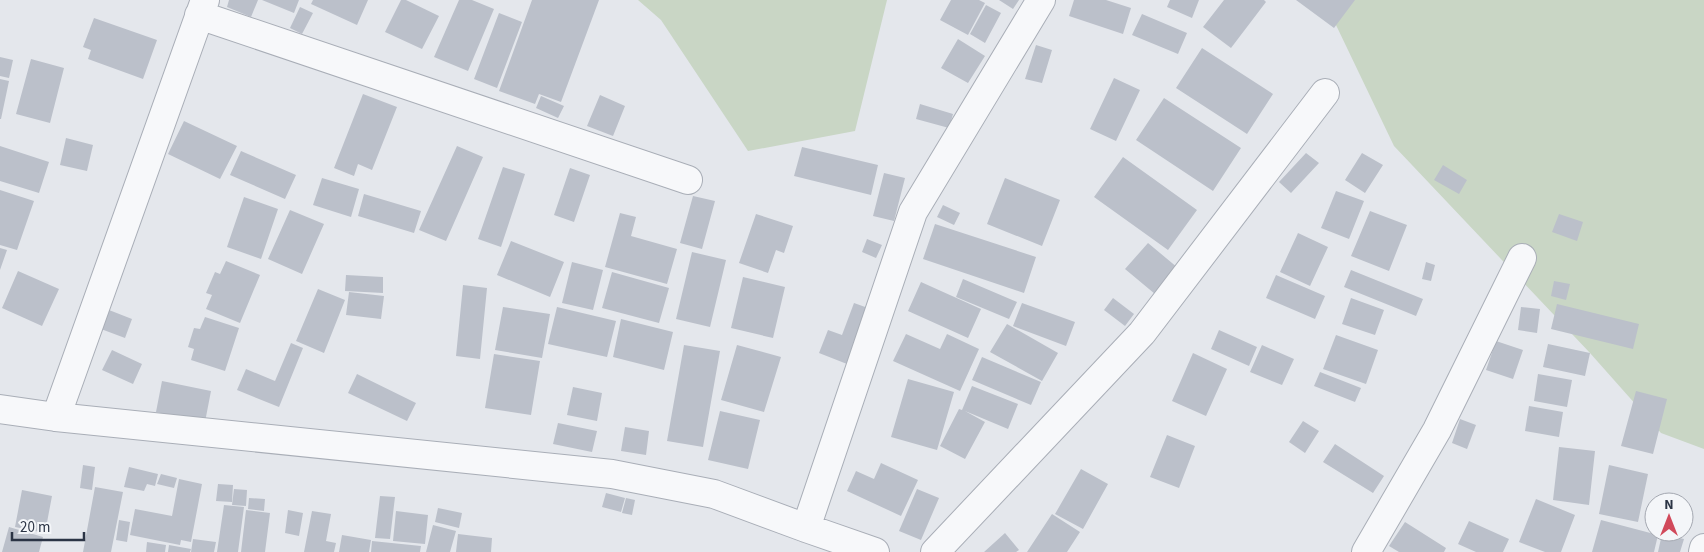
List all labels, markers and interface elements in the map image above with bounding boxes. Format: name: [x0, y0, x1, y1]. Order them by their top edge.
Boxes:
north arrow: [1644, 492, 1694, 542]
text: N: [1664, 495, 1674, 515]
scale bar: [12, 510, 85, 542]
text: 20 m: [20, 517, 50, 538]

